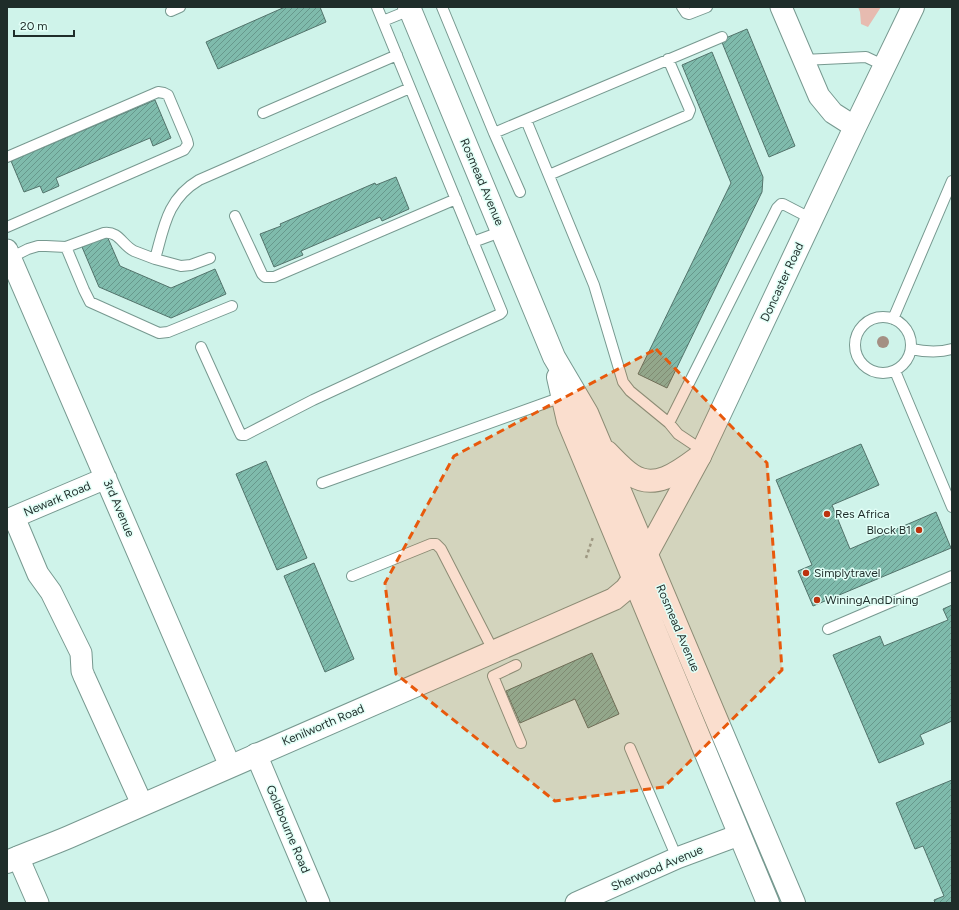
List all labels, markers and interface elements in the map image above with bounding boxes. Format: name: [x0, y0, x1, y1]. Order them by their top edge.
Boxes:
scale bar: [14, 12, 74, 38]
text: 20 m: [20, 19, 48, 33]
street label: Rosmead Avenue: [457, 136, 507, 228]
street label: Doncaster Road: [758, 240, 806, 324]
street label: 3rd Avenue: [101, 477, 138, 539]
street label: Newark Road: [21, 479, 93, 519]
place label: Res Africa: [835, 507, 890, 521]
marker: Res Africa: [822, 509, 832, 519]
place label: Block B1: [867, 523, 911, 537]
marker: Block B1: [914, 525, 924, 535]
place label: Simplytravel: [814, 566, 880, 580]
marker: Simplytravel: [801, 568, 811, 578]
street label: Rosmead Avenue: [653, 582, 703, 674]
place label: WiningAndDining: [825, 593, 919, 607]
marker: WiningAndDining: [812, 595, 822, 605]
street label: Kenilworth Road: [280, 701, 366, 749]
street label: Goldbourne Road: [263, 783, 313, 875]
street label: Sherwood Avenue: [609, 842, 705, 894]

